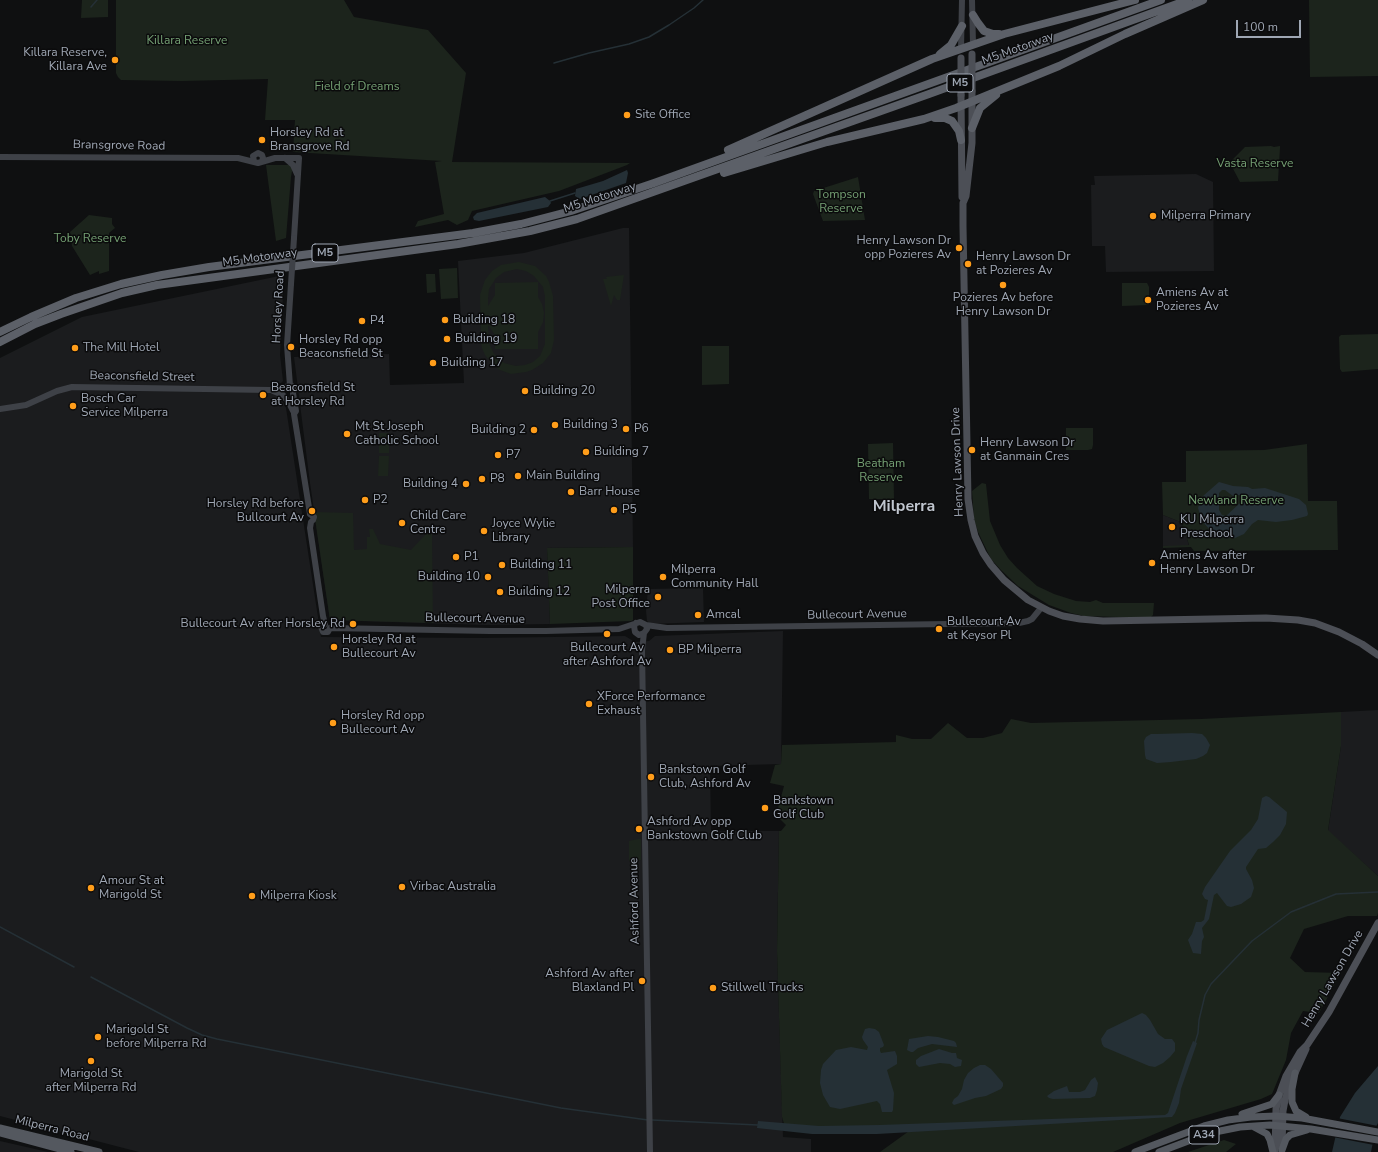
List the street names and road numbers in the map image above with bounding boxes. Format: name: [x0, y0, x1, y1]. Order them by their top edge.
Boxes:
street label: M5 Motorway: [980, 29, 1056, 69]
road number: M5: [947, 74, 973, 92]
street label: Bransgrove Road: [73, 138, 165, 154]
street label: M5 Motorway: [562, 180, 638, 216]
road number: M5: [312, 244, 338, 262]
street label: M5 Motorway: [222, 246, 298, 270]
street label: Horsley Road: [270, 270, 288, 344]
street label: Beaconsfield Street: [89, 369, 195, 385]
street label: Henry Lawson Drive: [949, 407, 967, 517]
street label: Bullecourt Avenue: [807, 607, 907, 623]
street label: Bullecourt Avenue: [425, 611, 525, 627]
street label: Ashford Avenue: [627, 857, 643, 945]
street label: Henry Lawson Drive: [1299, 928, 1367, 1030]
street label: Milperra Road: [13, 1113, 91, 1145]
road number: A34: [1189, 1126, 1219, 1144]

